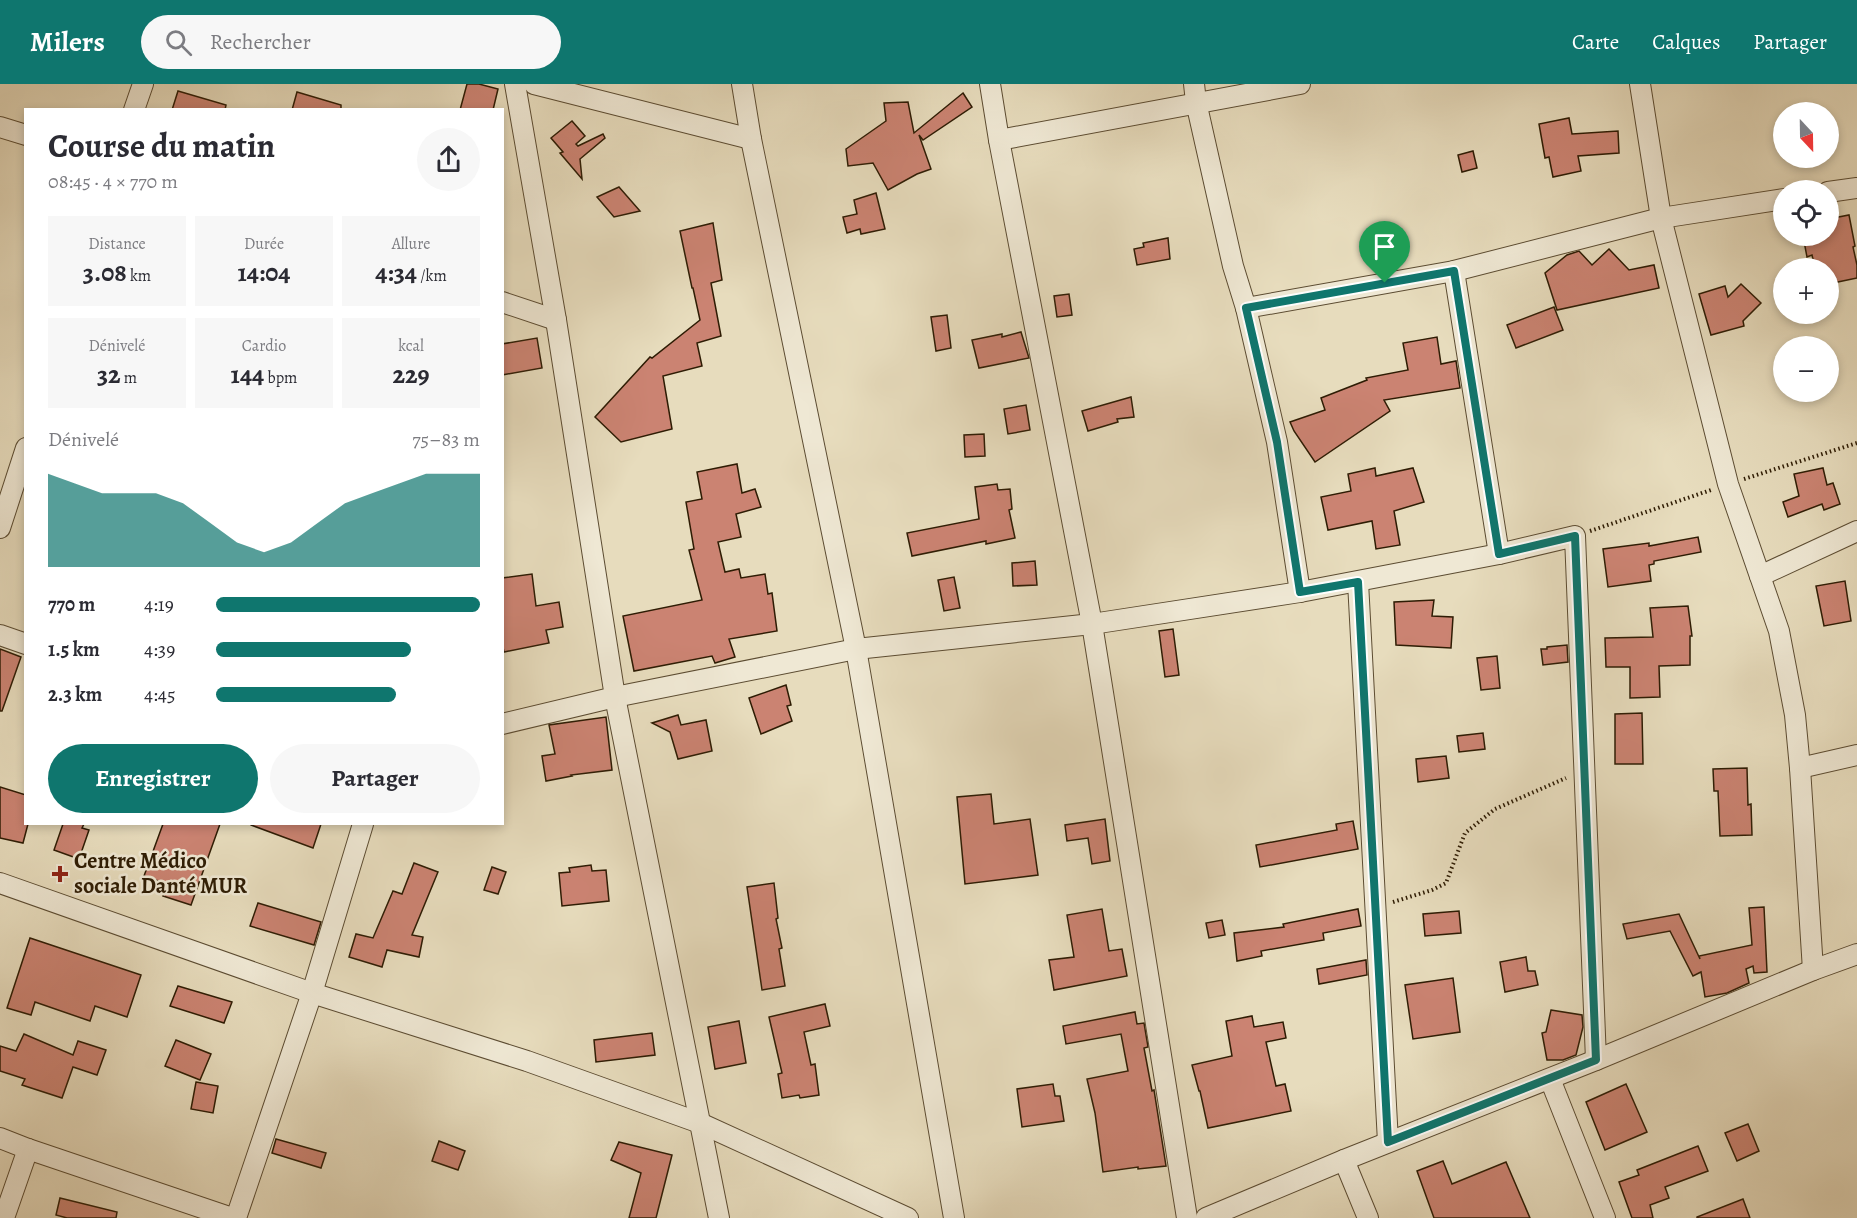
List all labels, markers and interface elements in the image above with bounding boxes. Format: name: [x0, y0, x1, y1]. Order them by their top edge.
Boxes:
search box: [141, 15, 561, 69]
text: Milers: [30, 23, 105, 61]
icon: search: [162, 26, 195, 59]
text: Rechercher: [210, 27, 311, 57]
text: Carte: [1572, 28, 1619, 56]
text: Calques: [1652, 28, 1720, 56]
text: Partager: [1753, 28, 1827, 56]
north arrow: [1773, 102, 1839, 168]
map controls: [1773, 102, 1839, 402]
text: Course du matin: [48, 123, 275, 168]
button: share: [417, 128, 480, 191]
text: 08:45 · 4 × 770 m: [48, 168, 178, 195]
button: locate: [1773, 180, 1839, 246]
pin: [1359, 221, 1410, 283]
icon: arrive: [1368, 230, 1401, 263]
text: Distance: [88, 233, 146, 255]
text: Durée: [244, 233, 284, 255]
text: Allure: [392, 233, 430, 255]
text: 3.08: [83, 255, 127, 290]
text: 14:04: [237, 255, 291, 290]
text: 4:34: [375, 255, 417, 290]
button: +: [1773, 258, 1839, 324]
text: km: [127, 265, 151, 287]
text: /km: [417, 265, 447, 287]
text: Dénivelé: [89, 335, 145, 357]
text: Cardio: [242, 335, 286, 357]
text: kcal: [398, 335, 424, 357]
button: −: [1773, 336, 1839, 402]
text: 32: [97, 357, 121, 392]
text: 144: [231, 357, 264, 392]
text: 229: [392, 357, 430, 392]
text: m: [121, 367, 137, 389]
text: bpm: [264, 367, 297, 389]
text: Dénivelé: [48, 426, 119, 453]
text: 75–83 m: [412, 426, 480, 453]
text: 770 m: [48, 591, 95, 618]
text: 4:19: [144, 591, 174, 618]
text: 1.5 km: [48, 636, 100, 663]
text: 4:39: [144, 636, 175, 663]
text: 2.3 km: [48, 681, 102, 708]
text: 4:45: [144, 681, 175, 708]
button: Enregistrer: [48, 744, 258, 813]
button: Partager: [270, 744, 480, 813]
place label: Centre Médico sociale Danté MUR: [74, 846, 248, 901]
marker: Centre Médico sociale Danté MUR: [51, 865, 69, 883]

